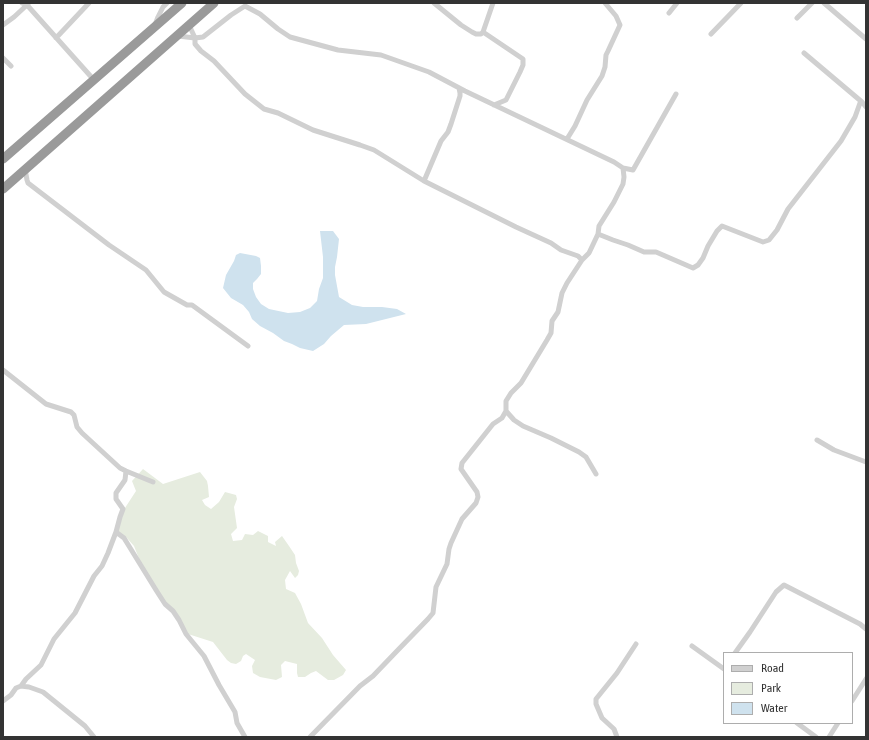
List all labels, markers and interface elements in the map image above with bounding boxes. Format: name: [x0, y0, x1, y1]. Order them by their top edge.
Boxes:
legend: [723, 652, 853, 724]
text: Road: [761, 661, 784, 675]
text: Park: [761, 681, 781, 695]
text: Water: [761, 701, 787, 715]

